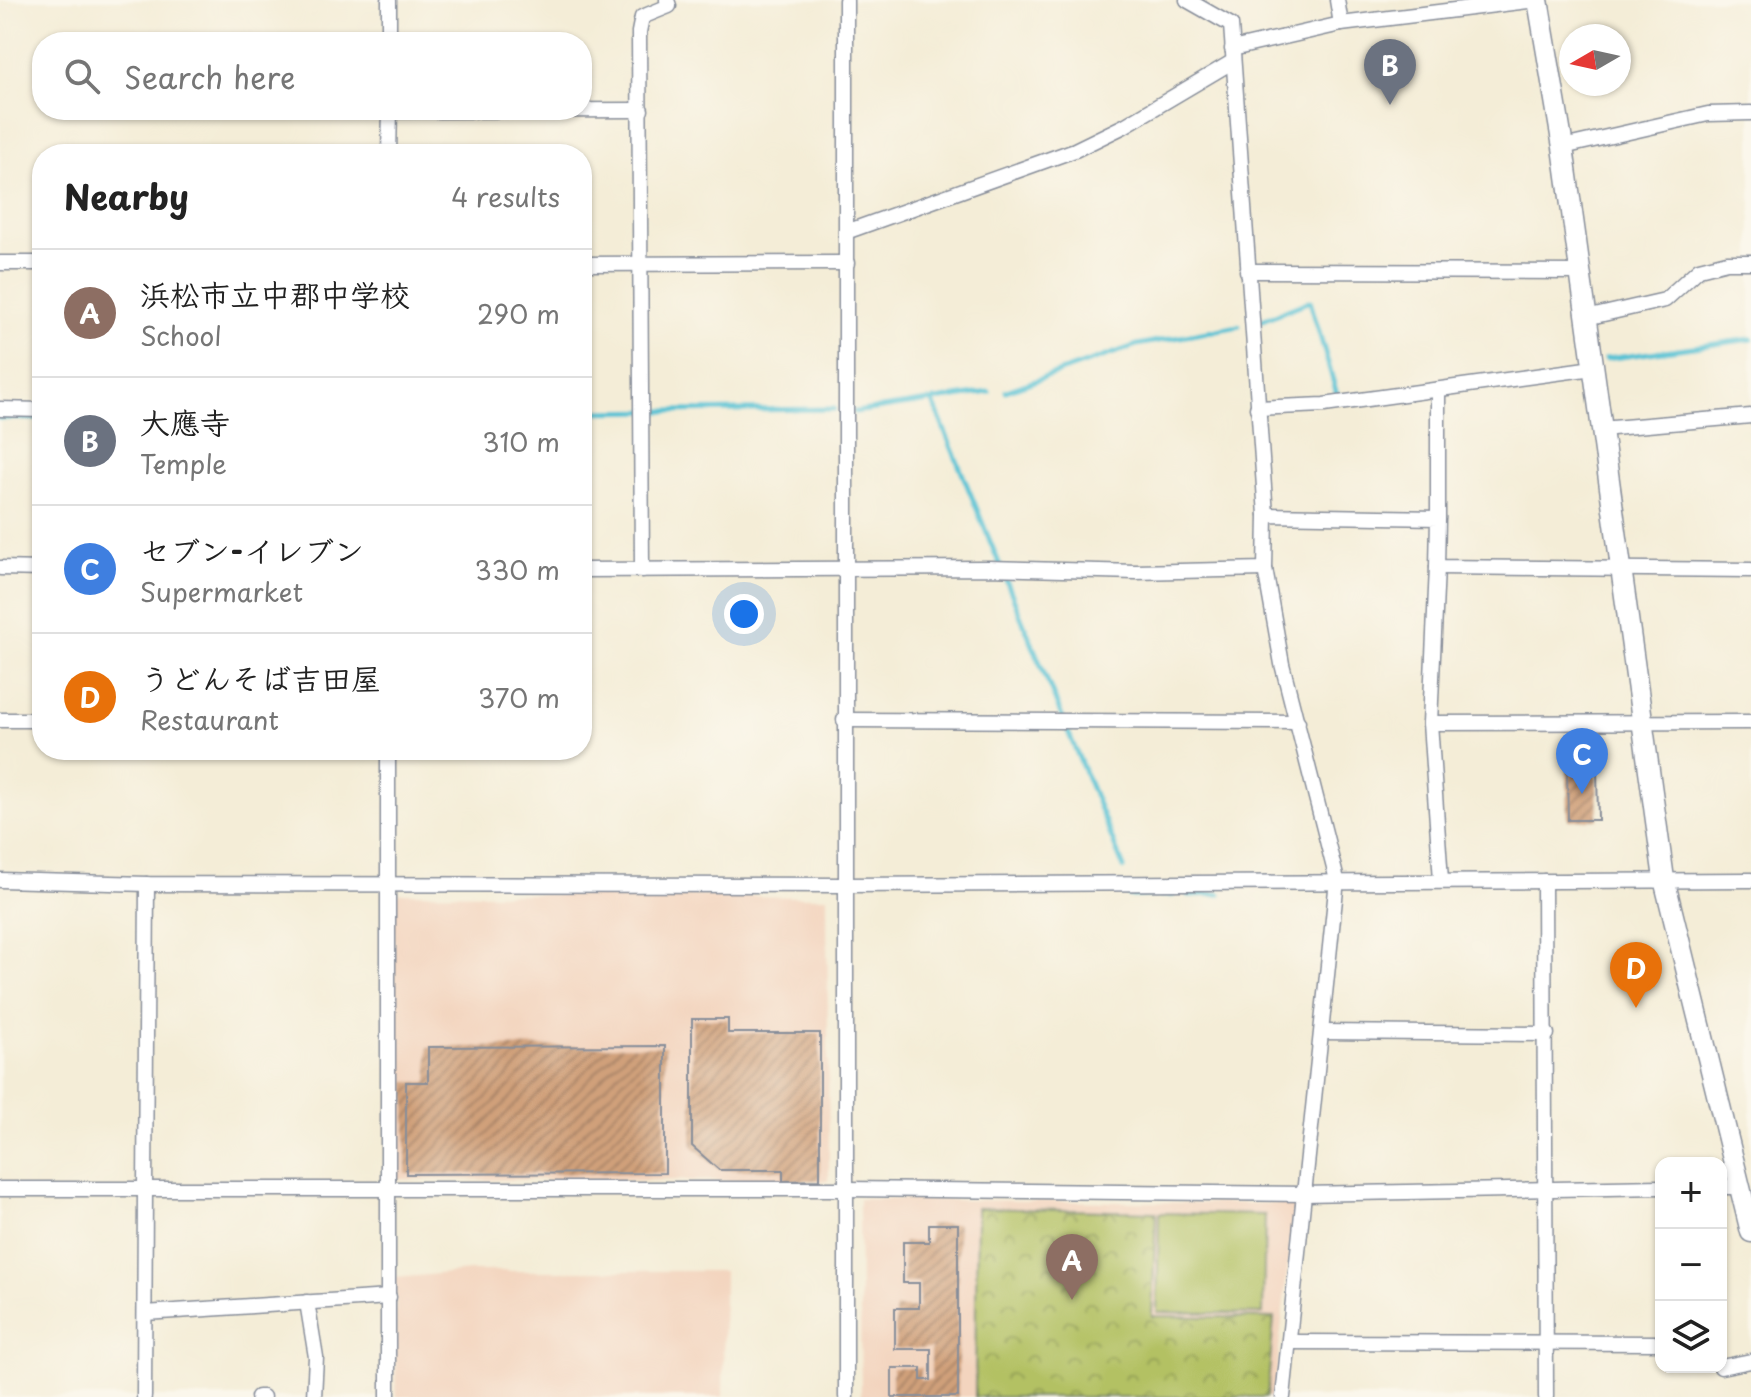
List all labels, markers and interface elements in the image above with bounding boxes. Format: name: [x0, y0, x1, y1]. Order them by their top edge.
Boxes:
north arrow: [1559, 24, 1631, 96]
search box: [32, 32, 592, 120]
pin: B: [1364, 39, 1416, 105]
icon: search: [60, 54, 104, 98]
text: Search here: [124, 54, 296, 99]
text: Nearby: [64, 170, 189, 222]
text: 4 results: [451, 177, 560, 216]
text: 浜松市立中郡中学校: [140, 271, 410, 316]
text: A: [80, 294, 100, 333]
text: 290 m: [477, 294, 560, 333]
text: School: [140, 316, 222, 355]
text: 大應寺: [140, 399, 230, 444]
text: B: [81, 422, 99, 461]
text: 310 m: [482, 422, 560, 461]
text: Temple: [140, 444, 227, 483]
text: セブン-イレブン: [140, 527, 364, 572]
text: C: [80, 550, 100, 589]
text: 330 m: [475, 550, 560, 589]
text: Supermarket: [140, 572, 303, 611]
your location: [724, 594, 764, 634]
text: うどんそば吉田屋: [140, 655, 381, 700]
text: D: [80, 678, 100, 717]
text: 370 m: [478, 678, 560, 717]
text: Restaurant: [140, 700, 279, 739]
pin: C: [1556, 728, 1608, 794]
pin: D: [1610, 942, 1662, 1008]
map controls: [1655, 1157, 1727, 1373]
button: +: [1655, 1157, 1727, 1229]
button: −: [1655, 1229, 1727, 1301]
pin: A: [1046, 1234, 1098, 1300]
button: layers: [1655, 1301, 1727, 1373]

